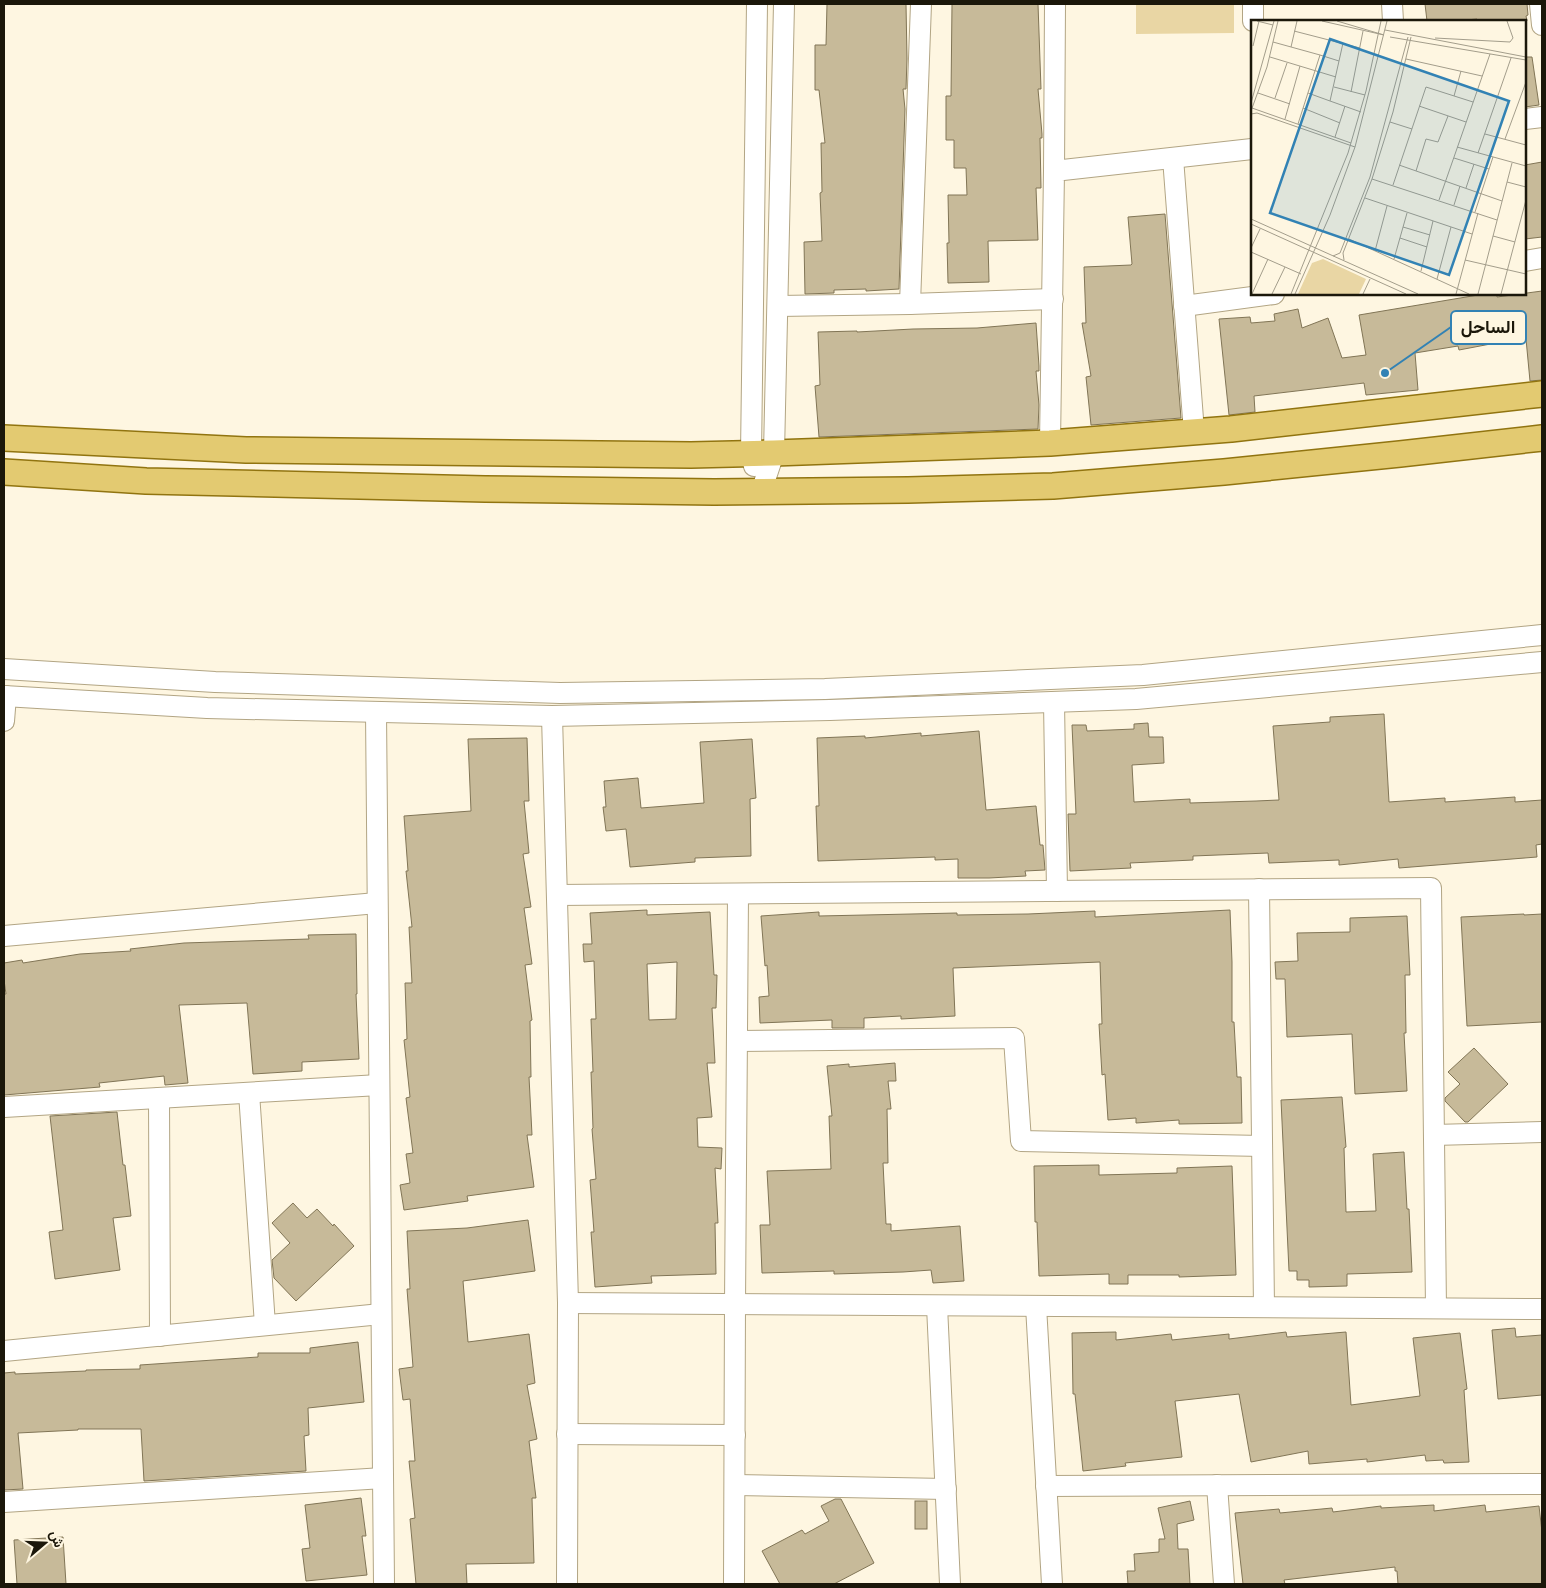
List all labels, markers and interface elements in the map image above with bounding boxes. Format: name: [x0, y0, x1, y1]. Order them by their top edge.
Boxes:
inset map: [1251, 20, 1526, 295]
callout: الساحل: [1451, 311, 1526, 344]
text: الساحل: [1461, 316, 1515, 338]
north arrow: [20, 1518, 70, 1568]
text: ش: [46, 1528, 68, 1550]

